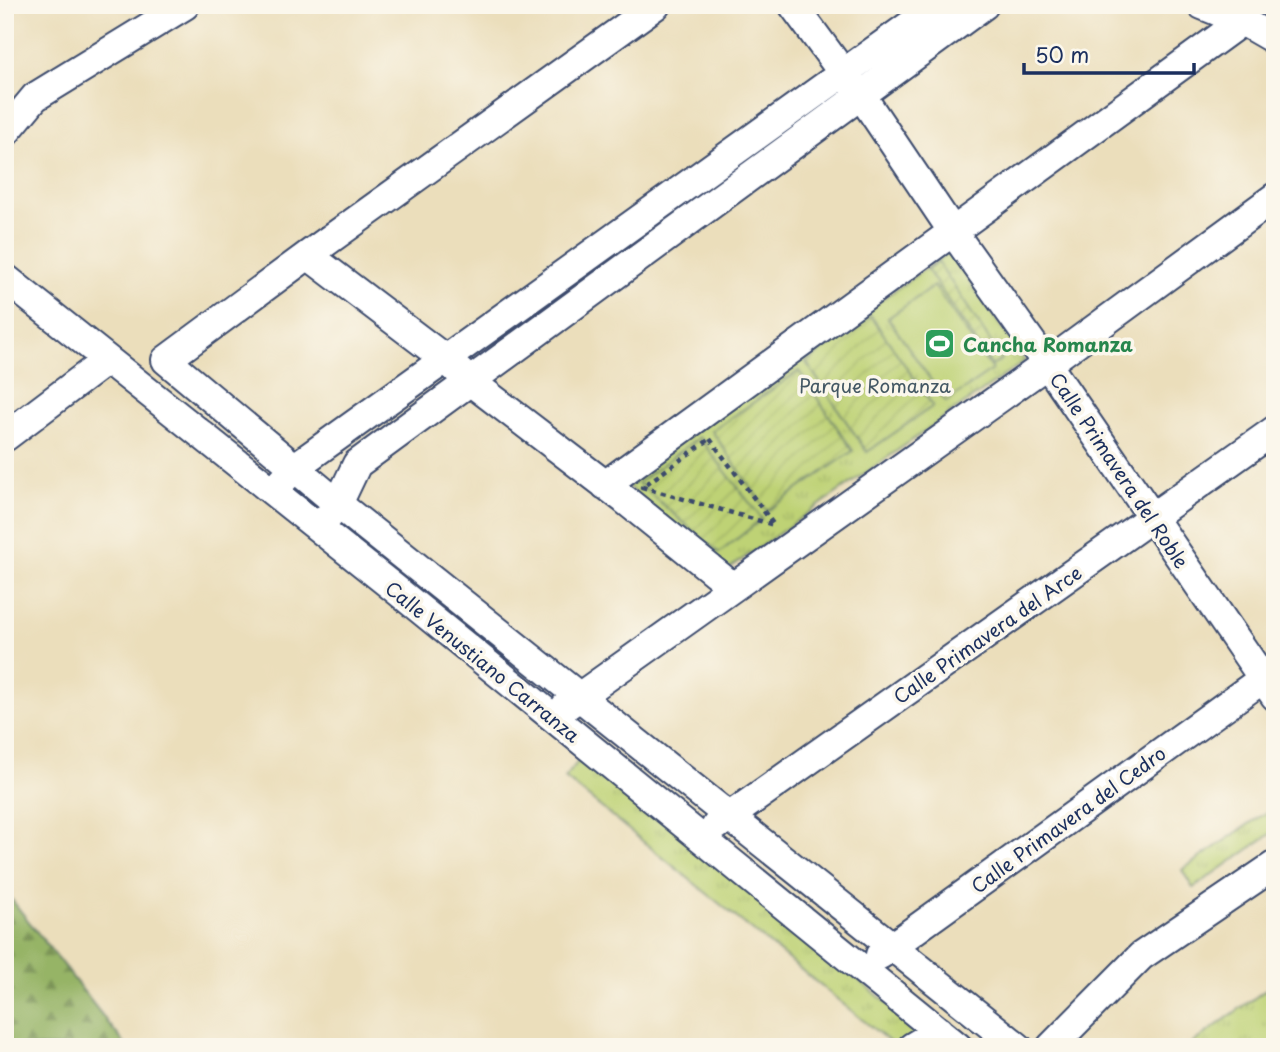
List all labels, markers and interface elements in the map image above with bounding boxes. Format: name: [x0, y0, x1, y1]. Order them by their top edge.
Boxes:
scale bar: [1024, 32, 1194, 76]
text: 50 m: [1035, 38, 1089, 70]
sports icon: Cancha Romanza: [923, 327, 957, 361]
place label: Cancha Romanza: [963, 330, 1133, 358]
street label: Calle Primavera del Roble: [1044, 367, 1196, 573]
park label: Parque Romanza: [799, 371, 951, 399]
street label: Calle Primavera del Arce: [887, 558, 1087, 710]
street label: Calle Venustiano Carranza: [380, 574, 587, 749]
street label: Calle Primavera del Cedro: [965, 739, 1171, 899]

